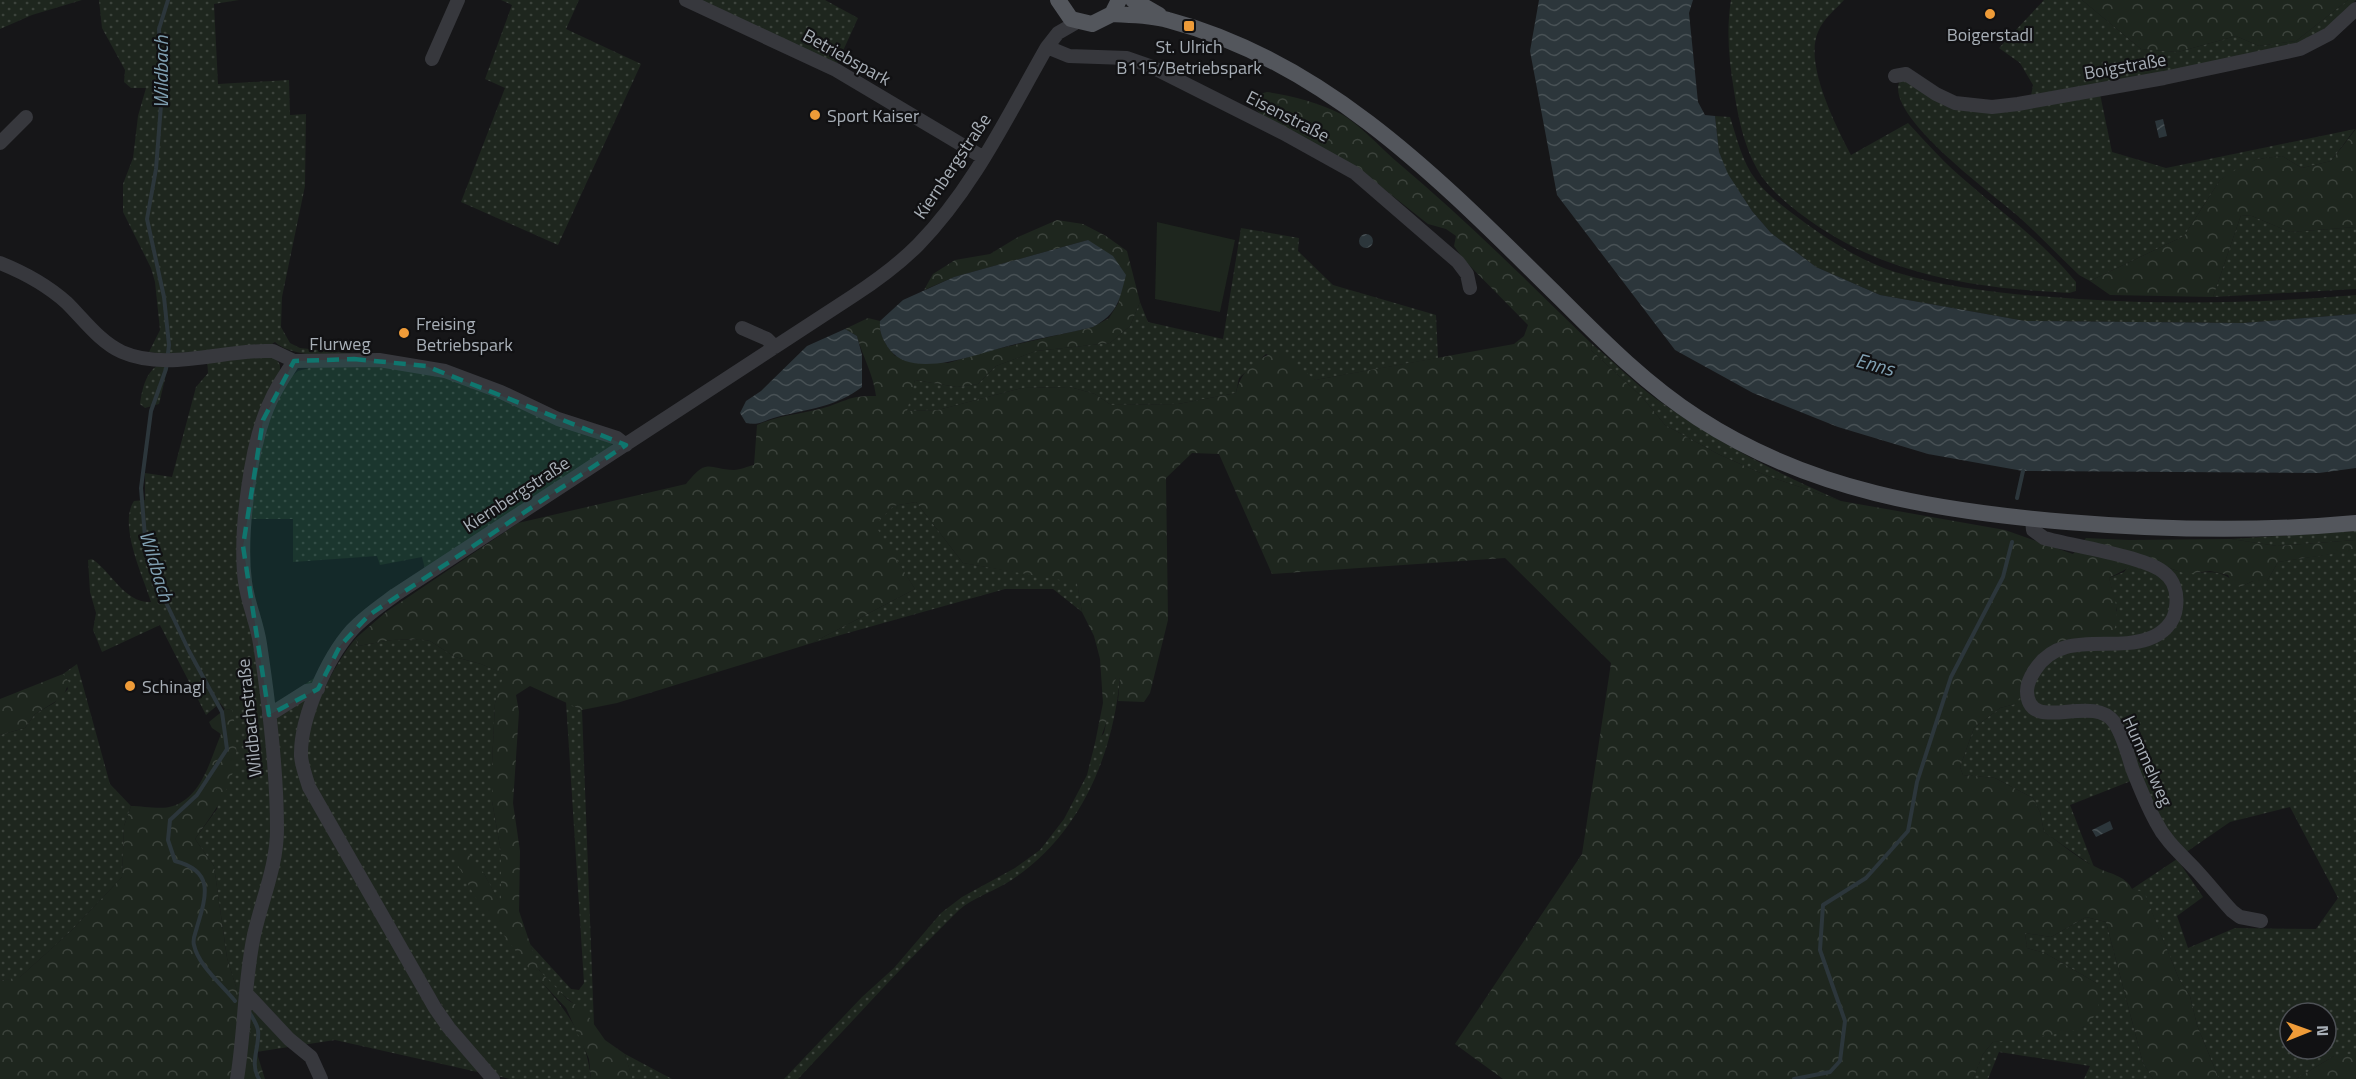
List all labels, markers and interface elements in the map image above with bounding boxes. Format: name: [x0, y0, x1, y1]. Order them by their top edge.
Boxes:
marker: Boigerstadl: [1983, 7, 1997, 21]
marker: St. Ulrich B115/Betriebspark: [1182, 19, 1196, 33]
place label: Boigerstadl: [1947, 21, 2033, 48]
street label: Betriebspark: [798, 22, 896, 92]
place label: St. Ulrich B115/Betriebspark: [1116, 33, 1262, 81]
water label: Wildbach: [145, 34, 176, 109]
street label: Boigstraße: [2082, 45, 2168, 87]
street label: Eisenstraße: [1242, 83, 1334, 149]
place label: Sport Kaiser: [827, 102, 919, 129]
marker: Sport Kaiser: [808, 108, 822, 122]
street label: Kiernbergstraße: [907, 108, 997, 224]
place label: Freising Betriebspark: [416, 310, 513, 358]
marker: Freising Betriebspark: [397, 326, 411, 340]
street label: Flurweg: [309, 330, 371, 357]
water label: Enns: [1852, 344, 1899, 384]
street label: Kiernbergstraße: [457, 449, 575, 539]
water label: Wildbach: [131, 527, 183, 606]
street label: Wildbachstraße: [229, 657, 269, 779]
place label: Schinagl: [142, 673, 205, 700]
marker: Schinagl: [123, 679, 137, 693]
street label: Hummelweg: [2116, 711, 2180, 811]
north arrow: [2278, 1001, 2338, 1061]
text: N: [2311, 1025, 2335, 1036]

